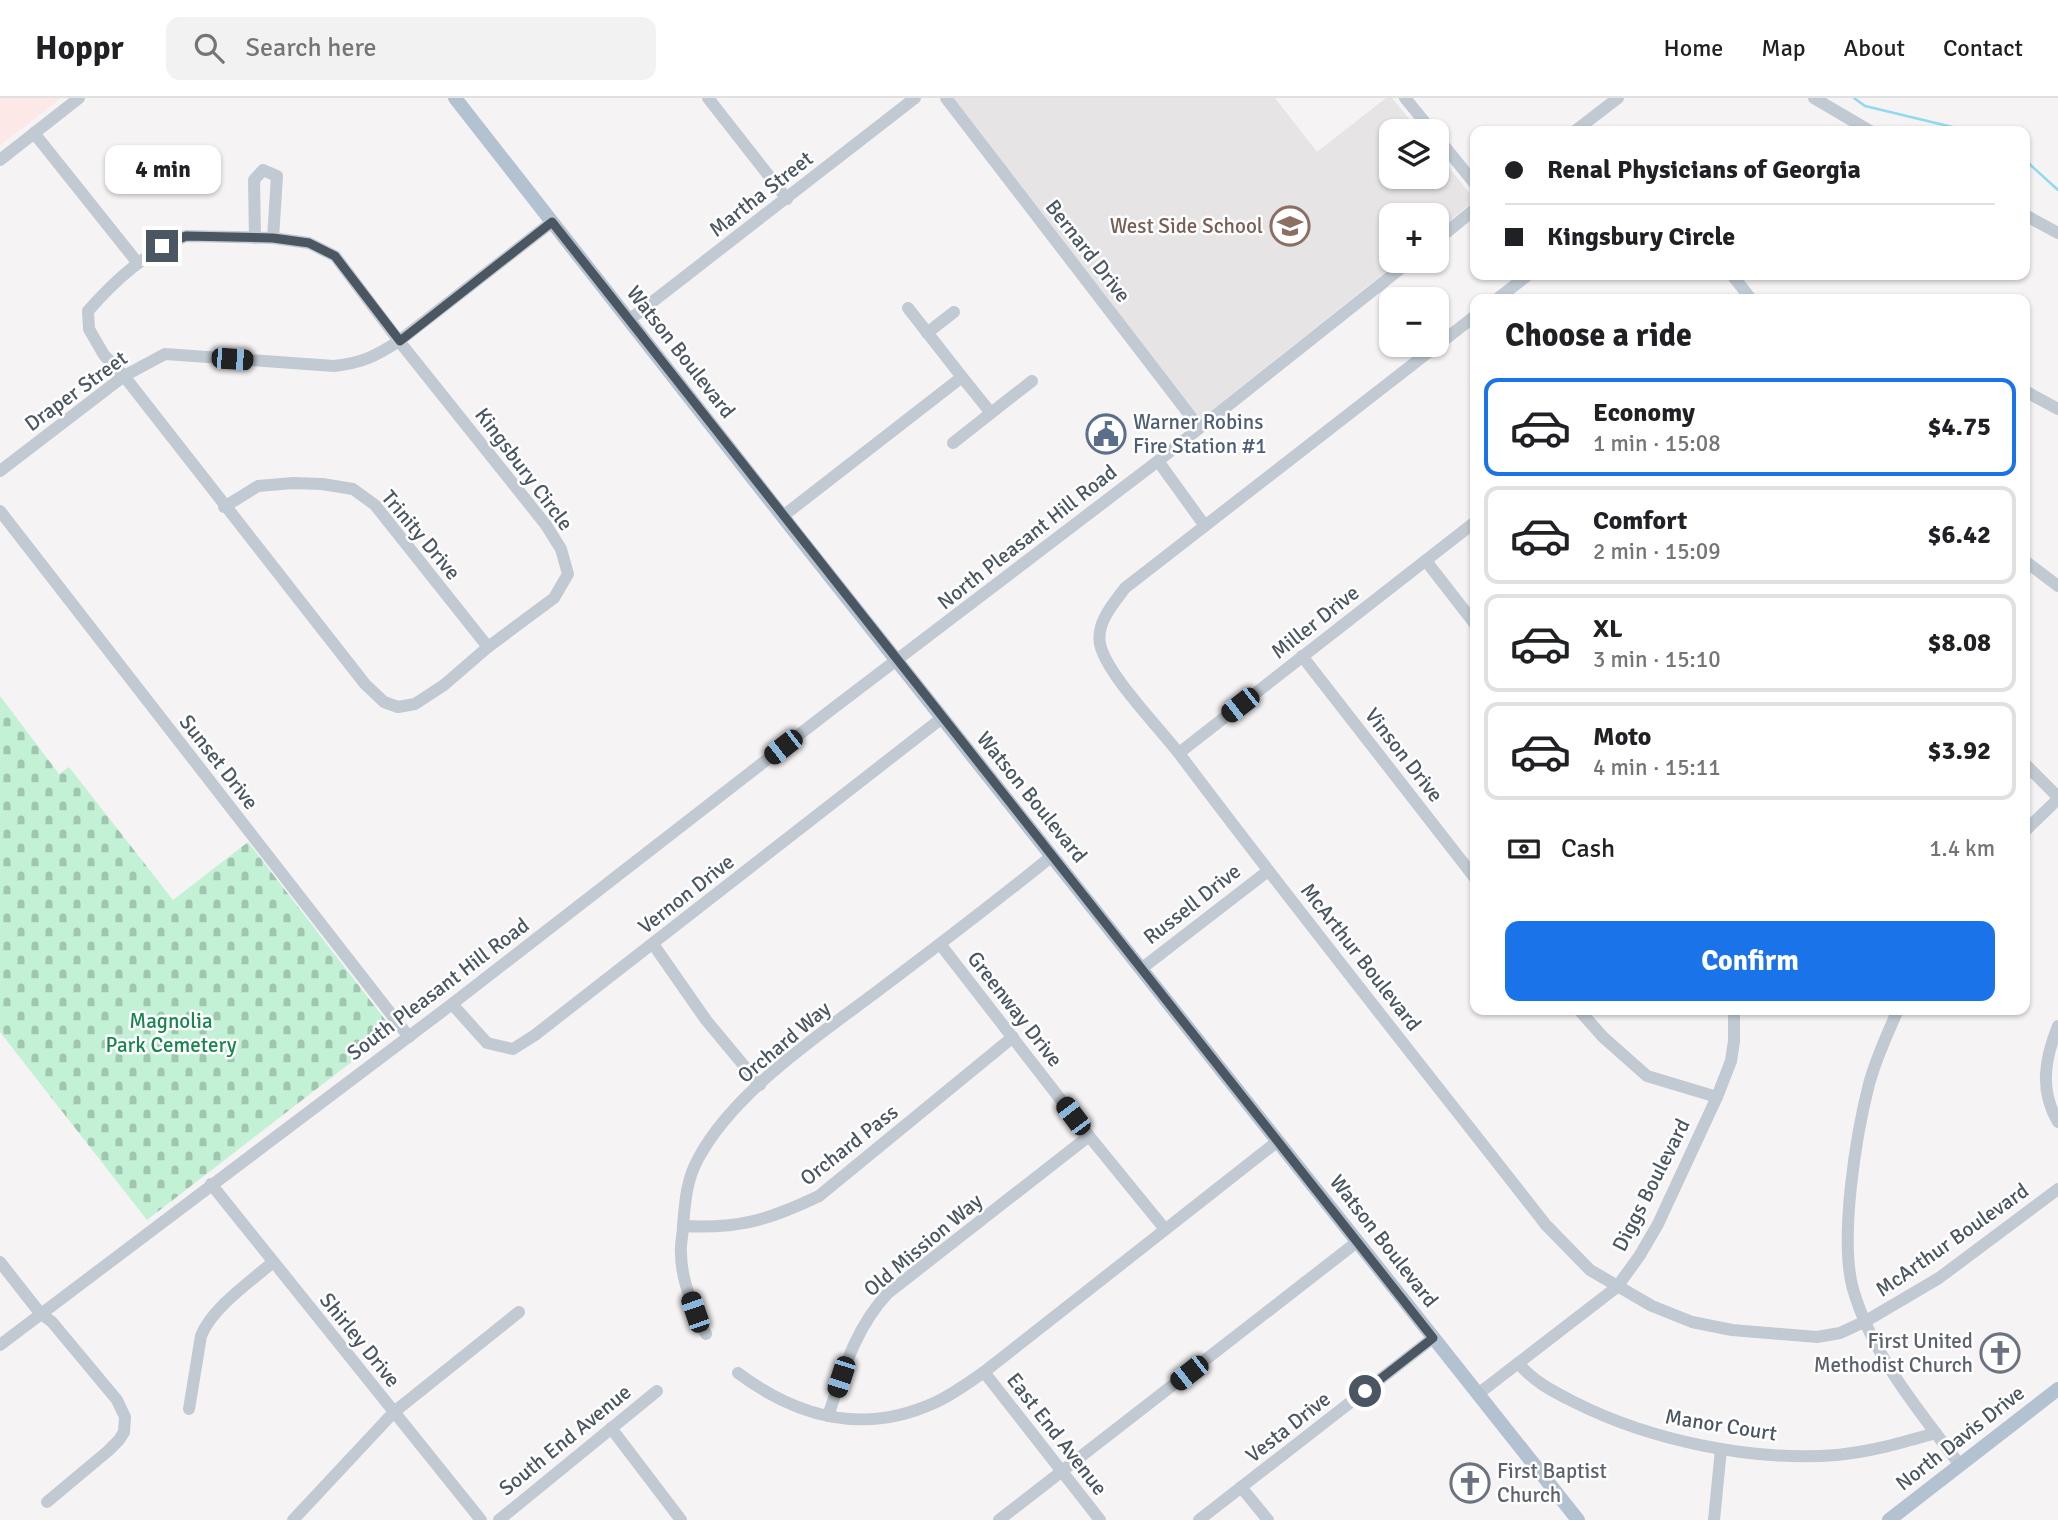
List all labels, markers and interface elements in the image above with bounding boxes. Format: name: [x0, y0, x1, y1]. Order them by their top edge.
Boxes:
search box: [166, 17, 656, 80]
text: Hoppr: [35, 28, 124, 69]
icon: search: [190, 29, 228, 67]
text: Search here: [246, 32, 377, 64]
text: Home: [1663, 33, 1723, 63]
text: Map: [1761, 33, 1806, 63]
text: About: [1844, 33, 1905, 63]
text: Contact: [1943, 33, 2023, 63]
map controls: [1379, 119, 1449, 357]
button: layers: [1379, 119, 1449, 189]
callout: 4 min: [104, 144, 220, 194]
street label: Martha Street: [704, 145, 818, 243]
text: Renal Physicians of Georgia: [1547, 154, 1861, 186]
text: 4 min: [135, 155, 191, 184]
street label: Bernard Drive: [1040, 194, 1136, 308]
button: +: [1379, 203, 1449, 273]
school or university icon: West Side School: [1269, 205, 1311, 247]
place label: West Side School: [1110, 213, 1263, 239]
text: Kingsbury Circle: [1547, 221, 1735, 253]
route end: [146, 230, 178, 262]
street label: Watson Boulevard: [621, 280, 741, 424]
button: −: [1379, 287, 1449, 357]
text: Choose a ride: [1505, 316, 1692, 355]
street label: Draper Street: [20, 345, 132, 437]
car: [211, 347, 254, 371]
icon: car: [1509, 396, 1572, 459]
text: Economy: [1593, 397, 1695, 429]
street label: Kingsbury Circle: [469, 402, 579, 536]
place label: Warner Robins Fire Station #1: [1133, 409, 1267, 459]
text: $4.75: [1927, 411, 1991, 443]
public building icon: Warner Robins Fire Station #1: [1085, 413, 1127, 455]
text: 1 min · 15:08: [1593, 429, 1721, 458]
street label: North Pleasant Hill Road: [932, 459, 1122, 615]
street label: Trinity Drive: [376, 485, 466, 585]
icon: car: [1509, 504, 1572, 567]
text: Comfort: [1593, 505, 1687, 537]
text: $6.42: [1927, 519, 1991, 551]
text: 2 min · 15:09: [1593, 537, 1721, 566]
street label: Miller Drive: [1266, 580, 1364, 664]
icon: car: [1509, 612, 1572, 675]
text: XL: [1593, 613, 1623, 645]
text: $8.08: [1927, 627, 1991, 659]
text: 3 min · 15:10: [1593, 645, 1721, 674]
car: [1217, 684, 1264, 726]
street label: Vinson Drive: [1359, 703, 1449, 807]
street label: Sunset Drive: [174, 709, 264, 815]
icon: car: [1509, 720, 1572, 783]
text: Moto: [1593, 721, 1651, 753]
car: [760, 726, 807, 768]
street label: Watson Boulevard: [971, 726, 1093, 868]
text: $3.92: [1927, 735, 1991, 767]
text: 4 min · 15:11: [1593, 753, 1721, 782]
icon: cash: [1505, 830, 1543, 868]
text: Cash: [1561, 833, 1615, 865]
text: 1.4 km: [1929, 834, 1995, 863]
street label: Vernon Drive: [633, 848, 739, 940]
street label: Russell Drive: [1138, 858, 1246, 950]
street label: McArthur Boulevard: [1295, 878, 1427, 1036]
street label: South Pleasant Hill Road: [342, 912, 534, 1066]
button: Confirm: [1505, 921, 1995, 1001]
street label: Greenway Drive: [962, 946, 1068, 1072]
street label: Orchard Way: [732, 995, 836, 1089]
park label: Magnolia Park Cemetery: [105, 1008, 237, 1058]
car: [1052, 1093, 1095, 1139]
street label: Orchard Pass: [795, 1099, 903, 1191]
street label: Diggs Boulevard: [1606, 1114, 1696, 1256]
street label: Watson Boulevard: [1324, 1169, 1444, 1313]
street label: McArthur Boulevard: [1871, 1178, 2033, 1302]
street label: Old Mission Way: [858, 1188, 988, 1302]
street label: Shirley Drive: [314, 1287, 406, 1393]
car: [679, 1289, 712, 1335]
place label: First United Methodist Church: [1814, 1328, 1973, 1378]
church icon: First United Methodist Church: [1979, 1332, 2021, 1374]
car: [1166, 1352, 1213, 1394]
car: [825, 1354, 858, 1400]
street label: East End Avenue: [1001, 1368, 1113, 1500]
route start: [1349, 1375, 1381, 1407]
street label: South End Avenue: [494, 1379, 636, 1501]
street label: North Davis Drive: [1890, 1380, 2030, 1496]
street label: Vesta Drive: [1240, 1386, 1336, 1468]
street label: Manor Court: [1663, 1403, 1779, 1447]
place label: First Baptist Church: [1497, 1458, 1607, 1508]
church icon: First Baptist Church: [1449, 1462, 1491, 1504]

